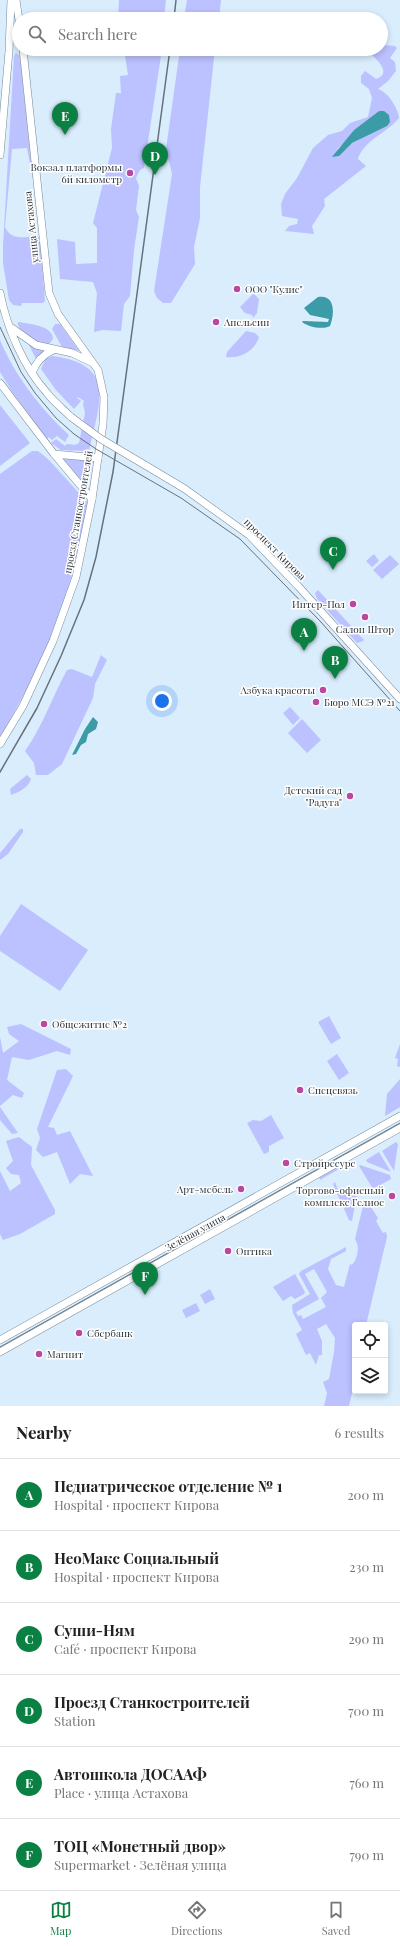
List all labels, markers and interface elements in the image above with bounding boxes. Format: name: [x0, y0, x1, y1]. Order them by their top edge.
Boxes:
search box: [12, 12, 388, 56]
icon: search: [26, 23, 48, 45]
text: Search here: [58, 24, 137, 44]
pin: E: [52, 102, 78, 135]
pin: D: [142, 142, 168, 175]
place label: Вокзал платформы 6й километр: [31, 160, 122, 186]
marker: Вокзал платформы 6й километр: [125, 168, 135, 178]
street label: улица Астахова: [20, 190, 42, 265]
place label: ООО "Кулис": [245, 282, 303, 296]
marker: ООО "Кулис": [232, 284, 242, 294]
place label: Апельсин: [223, 315, 269, 329]
marker: Апельсин: [211, 317, 221, 327]
street label: проезд Станкостроителей: [60, 449, 96, 575]
street label: проспект Кирова: [241, 515, 309, 583]
pin: C: [320, 537, 346, 570]
place label: Интер-Пол: [292, 597, 345, 611]
marker: Интер-Пол: [348, 599, 358, 609]
marker: Салон Штор: [360, 612, 370, 622]
pin: A: [291, 618, 317, 651]
place label: Салон Штор: [336, 622, 394, 636]
pin: B: [322, 646, 348, 679]
place label: Азбука красоты: [240, 683, 315, 697]
marker: Азбука красоты: [318, 685, 328, 695]
your location: [152, 691, 172, 711]
place label: Бюро МСЭ №21: [324, 695, 395, 709]
marker: Бюро МСЭ №21: [311, 697, 321, 707]
place label: Детский сад "Радуга": [285, 783, 343, 809]
marker: Детский сад "Радуга": [345, 791, 355, 801]
place label: Общежитие №2: [52, 1017, 127, 1031]
marker: Общежитие №2: [39, 1019, 49, 1029]
place label: Спецсвязь: [308, 1083, 358, 1097]
marker: Спецсвязь: [295, 1085, 305, 1095]
place label: Стройресурс: [294, 1156, 356, 1170]
marker: Стройресурс: [281, 1158, 291, 1168]
place label: Арт-мебель: [176, 1182, 233, 1196]
place label: Торгово-офисный комплекс Гелиос: [296, 1183, 384, 1209]
marker: Арт-мебель: [236, 1184, 246, 1194]
marker: Торгово-офисный комплекс Гелиос: [387, 1191, 397, 1201]
street label: Зелёная улица: [162, 1210, 228, 1254]
place label: Оптика: [236, 1244, 272, 1258]
marker: Оптика: [223, 1246, 233, 1256]
pin: F: [132, 1262, 158, 1295]
map controls: [352, 1322, 388, 1394]
button: locate: [352, 1322, 388, 1358]
place label: Сбербанк: [87, 1326, 133, 1340]
marker: Сбербанк: [74, 1328, 84, 1338]
place label: Магнит: [47, 1347, 84, 1361]
marker: Магнит: [34, 1349, 44, 1359]
button: layers: [352, 1358, 388, 1394]
text: Nearby: [16, 1421, 71, 1443]
text: 6 results: [334, 1424, 384, 1441]
text: Педиатрическое отделение № 1: [54, 1476, 282, 1496]
text: A: [25, 1486, 33, 1503]
text: 200 m: [347, 1486, 384, 1503]
text: Hospital · проспект Кирова: [54, 1496, 219, 1513]
text: НеоМакс Социальный: [54, 1548, 219, 1568]
text: B: [25, 1558, 33, 1575]
text: 230 m: [349, 1558, 384, 1575]
text: Hospital · проспект Кирова: [54, 1568, 219, 1585]
text: Суши-Ням: [54, 1620, 135, 1640]
text: C: [24, 1630, 34, 1647]
text: 290 m: [349, 1630, 384, 1647]
text: Café · проспект Кирова: [54, 1640, 197, 1657]
text: Проезд Станкостроителей: [54, 1692, 250, 1712]
text: D: [24, 1702, 34, 1719]
text: 700 m: [348, 1702, 384, 1719]
text: Station: [54, 1712, 95, 1729]
text: Автошкола ДОСААФ: [54, 1764, 207, 1784]
text: E: [25, 1774, 33, 1791]
text: 760 m: [349, 1774, 384, 1791]
text: Place · улица Астахова: [54, 1784, 188, 1801]
text: ТОЦ «Монетный двор»: [54, 1836, 226, 1856]
text: F: [25, 1846, 33, 1863]
text: 790 m: [350, 1846, 384, 1863]
text: Supermarket · Зелёная улица: [54, 1856, 227, 1873]
tab: Map: [50, 1899, 72, 1938]
tab: Directions: [171, 1899, 222, 1938]
tab: Saved: [322, 1899, 350, 1938]

